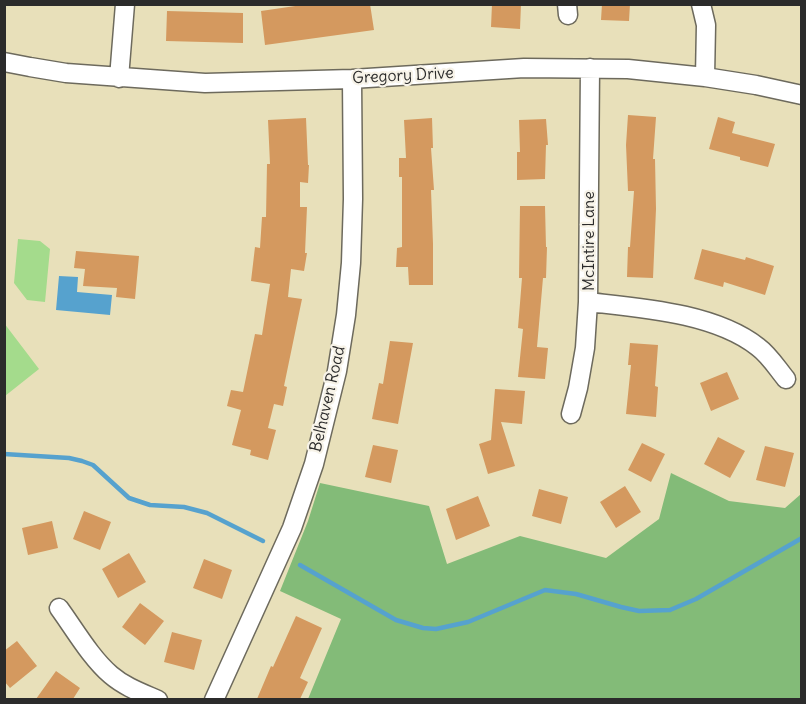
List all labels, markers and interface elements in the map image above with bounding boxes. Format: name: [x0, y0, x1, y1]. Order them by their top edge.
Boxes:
street label: Gregory Drive: [352, 64, 454, 88]
street label: McIntire Lane: [579, 191, 599, 291]
street label: Belhaven Road: [306, 344, 350, 454]

